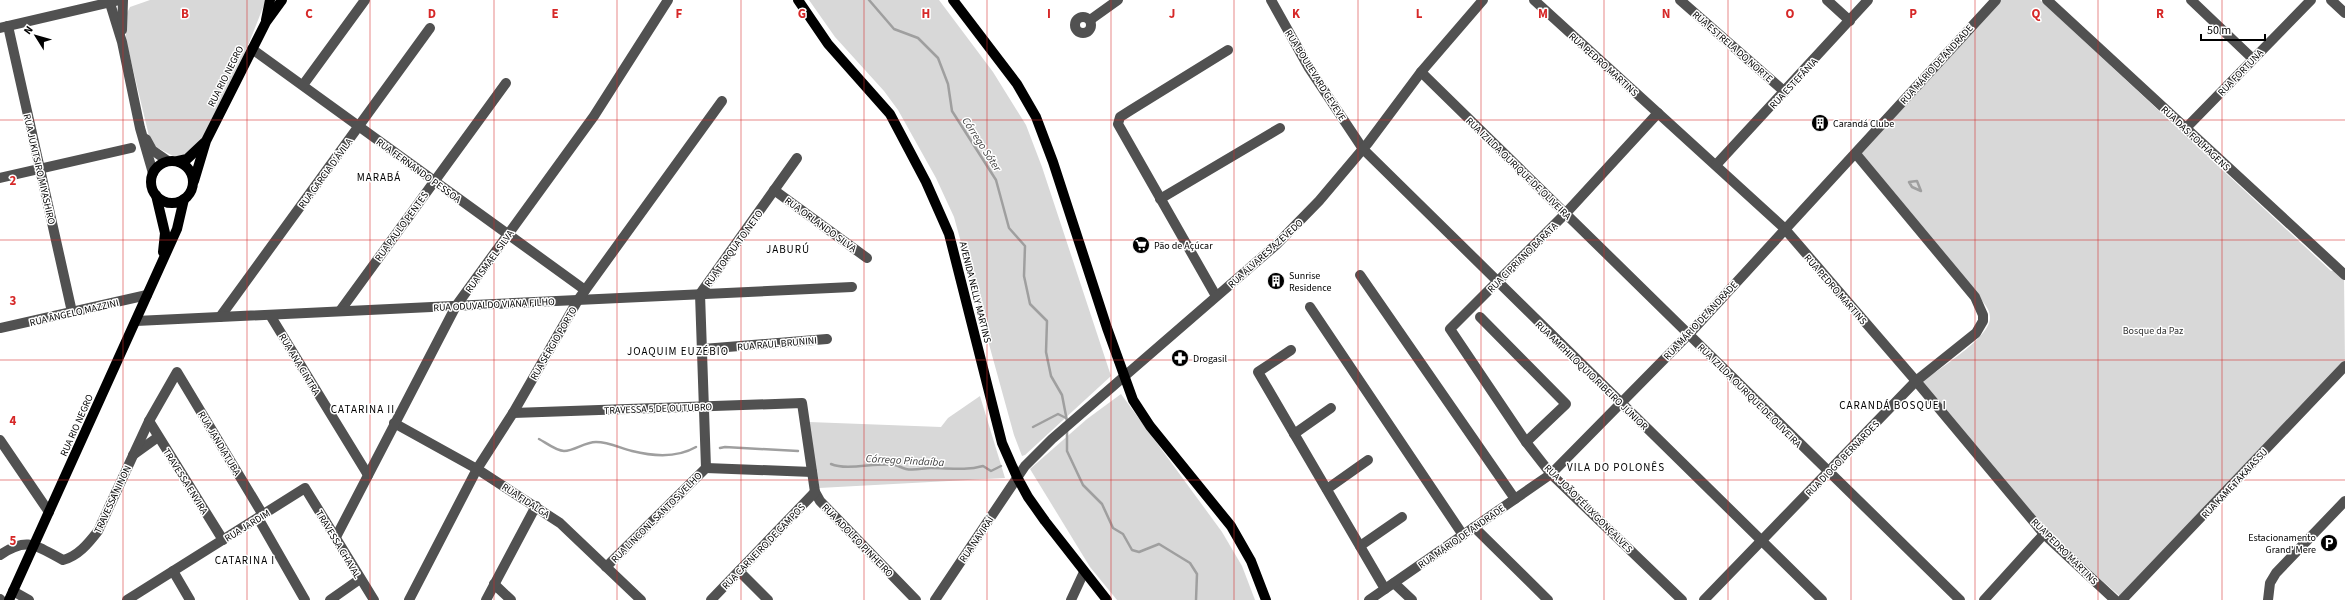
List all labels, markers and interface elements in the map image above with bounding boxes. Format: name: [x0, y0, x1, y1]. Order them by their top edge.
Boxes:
text: B: [181, 5, 189, 23]
text: C: [305, 5, 313, 23]
text: D: [428, 5, 436, 23]
text: E: [551, 5, 559, 23]
text: F: [676, 5, 683, 23]
text: G: [798, 5, 806, 23]
text: H: [922, 5, 930, 23]
text: I: [1047, 5, 1051, 23]
text: J: [1169, 5, 1175, 23]
text: K: [1292, 5, 1301, 23]
text: L: [1416, 5, 1423, 23]
text: M: [1538, 5, 1548, 23]
text: N: [1662, 5, 1670, 23]
text: O: [1786, 5, 1795, 23]
text: P: [1909, 5, 1917, 23]
text: Q: [2032, 5, 2041, 23]
text: R: [2156, 5, 2164, 23]
street label: RUA ESTRELA DO NORTE: [1689, 8, 1776, 86]
north arrow: [16, 16, 56, 56]
scale bar: [2201, 16, 2265, 42]
street label: RUA MÁRIO DE ANDRADE: [1897, 22, 1976, 108]
text: 50 m: [2207, 22, 2231, 39]
text: N: [20, 23, 37, 38]
street label: RUA BOULEVARD GEVEVE: [1281, 27, 1349, 124]
street label: RUA PEDRO MARTINS: [1566, 30, 1641, 100]
street label: RUA RIO NEGRO: [205, 43, 247, 109]
street label: RUA FORTUNA: [2215, 46, 2267, 99]
street label: RUA ESTEFÂNIA: [1766, 55, 1821, 112]
street label: RUA DAS FOLHAGENS: [2158, 103, 2233, 174]
street label: RUA JUKITSIRO MIYASHIRO: [19, 113, 59, 226]
building icon: Carandá Clube: [1810, 113, 1830, 133]
water label: Córrego Sóter: [958, 114, 1005, 175]
street label: RUA IZILDA OURIQUE DE OLIVEIRA: [1462, 114, 1575, 223]
place label: Carandá Clube: [1833, 117, 1894, 131]
street label: RUA GARCIA D'ÁVILA: [295, 135, 356, 212]
street label: RUA FERNANDO PESSOA: [373, 135, 464, 207]
district label: MARABÁ: [357, 170, 401, 185]
text: 2: [10, 172, 17, 190]
street label: RUA PAULO PENTES: [372, 189, 432, 264]
street label: RUA ORLANDO SILVA: [782, 194, 860, 256]
street label: RUA TORQUATO NETO: [701, 207, 767, 290]
street label: RUA ÁLVARES AZEVEDO: [1225, 216, 1307, 291]
street label: RUA CIPRIANO BARATA: [1484, 219, 1561, 296]
street label: RUA ISMAEL SILVA: [462, 227, 518, 296]
supermarket icon: Pão de Açúcar: [1131, 235, 1151, 255]
place label: Pão de Açúcar: [1154, 239, 1213, 253]
street label: AVENIDA NELLY MARTINS: [956, 240, 994, 344]
district label: JABURÚ: [766, 242, 810, 257]
street label: RUA PEDRO MARTINS: [1801, 252, 1870, 328]
place label: Sunrise Residence: [1289, 269, 1332, 295]
building icon: Sunrise Residence: [1266, 271, 1286, 291]
street label: RUA MÁRIO DE ANDRADE: [1660, 278, 1741, 363]
text: 3: [10, 292, 17, 310]
street label: RUA ODUVALDO VIANA FILHO: [433, 295, 555, 315]
street label: RUA ÂNGELO MAZZINI: [28, 296, 120, 330]
street label: RUA SÉRGIO PORTO: [527, 304, 581, 383]
street label: RUA AMPHILOQUIO RIBEIRO JÚNIOR: [1532, 318, 1651, 434]
park label: Bosque da Paz: [2123, 324, 2183, 338]
street label: RUA ANA CINTRA: [275, 331, 323, 399]
street label: RUA RAUL BRUNINI: [737, 334, 817, 354]
street label: RUA IZILDA OURIQUE DE OLIVEIRA: [1694, 341, 1805, 451]
district label: JOAQUIM EUZÉBIO: [627, 344, 729, 359]
pharmacy icon: Drogasil: [1170, 348, 1190, 368]
place label: Drogasil: [1193, 352, 1228, 366]
street label: RUA RIO NEGRO: [57, 392, 97, 459]
district label: CARANDÁ BOSQUE I: [1839, 398, 1947, 413]
street label: TRAVESSA 5 DE OUTUBRO: [604, 400, 713, 418]
district label: CATARINA II: [331, 402, 395, 417]
street label: RUA JANDIATUBA: [194, 409, 244, 479]
text: 4: [10, 412, 17, 430]
street label: RUA DIOGO BERNARDES: [1803, 418, 1883, 500]
street label: RUA KAME TAKAIASSU: [2198, 445, 2271, 522]
street label: TRAVESSA ENVIRA: [159, 446, 211, 518]
water label: Córrego Pindaíba: [865, 451, 945, 470]
district label: VILA DO POLONÊS: [1567, 460, 1665, 475]
street label: RUA JOÃO FÉLIX GONÇALVES: [1541, 461, 1636, 556]
street label: TRAVESSA NINON: [91, 463, 135, 536]
street label: RUA LINCONL SANTOS VELHO: [608, 469, 706, 566]
street label: RUA FIDALGA: [499, 480, 553, 522]
street label: RUA CARNEIRO DE CAMPOS: [719, 501, 808, 593]
street label: RUA ADOLFO PINHEIRO: [818, 501, 896, 581]
street label: RUA MÁRIO DE ANDRADE: [1415, 502, 1508, 572]
street label: RUA JARDIM: [222, 506, 273, 545]
street label: TRAVESSA CHAVAL: [312, 508, 364, 581]
street label: RUA NAVIRAÍ: [956, 514, 998, 565]
street label: RUA PEDRO MARTINS: [2028, 515, 2101, 588]
place label: Estacionamento Grand' Mere: [2248, 531, 2316, 557]
text: 5: [10, 532, 17, 550]
parking icon: Estacionamento Grand' Mere: [2319, 533, 2339, 553]
district label: CATARINA I: [215, 553, 275, 568]

